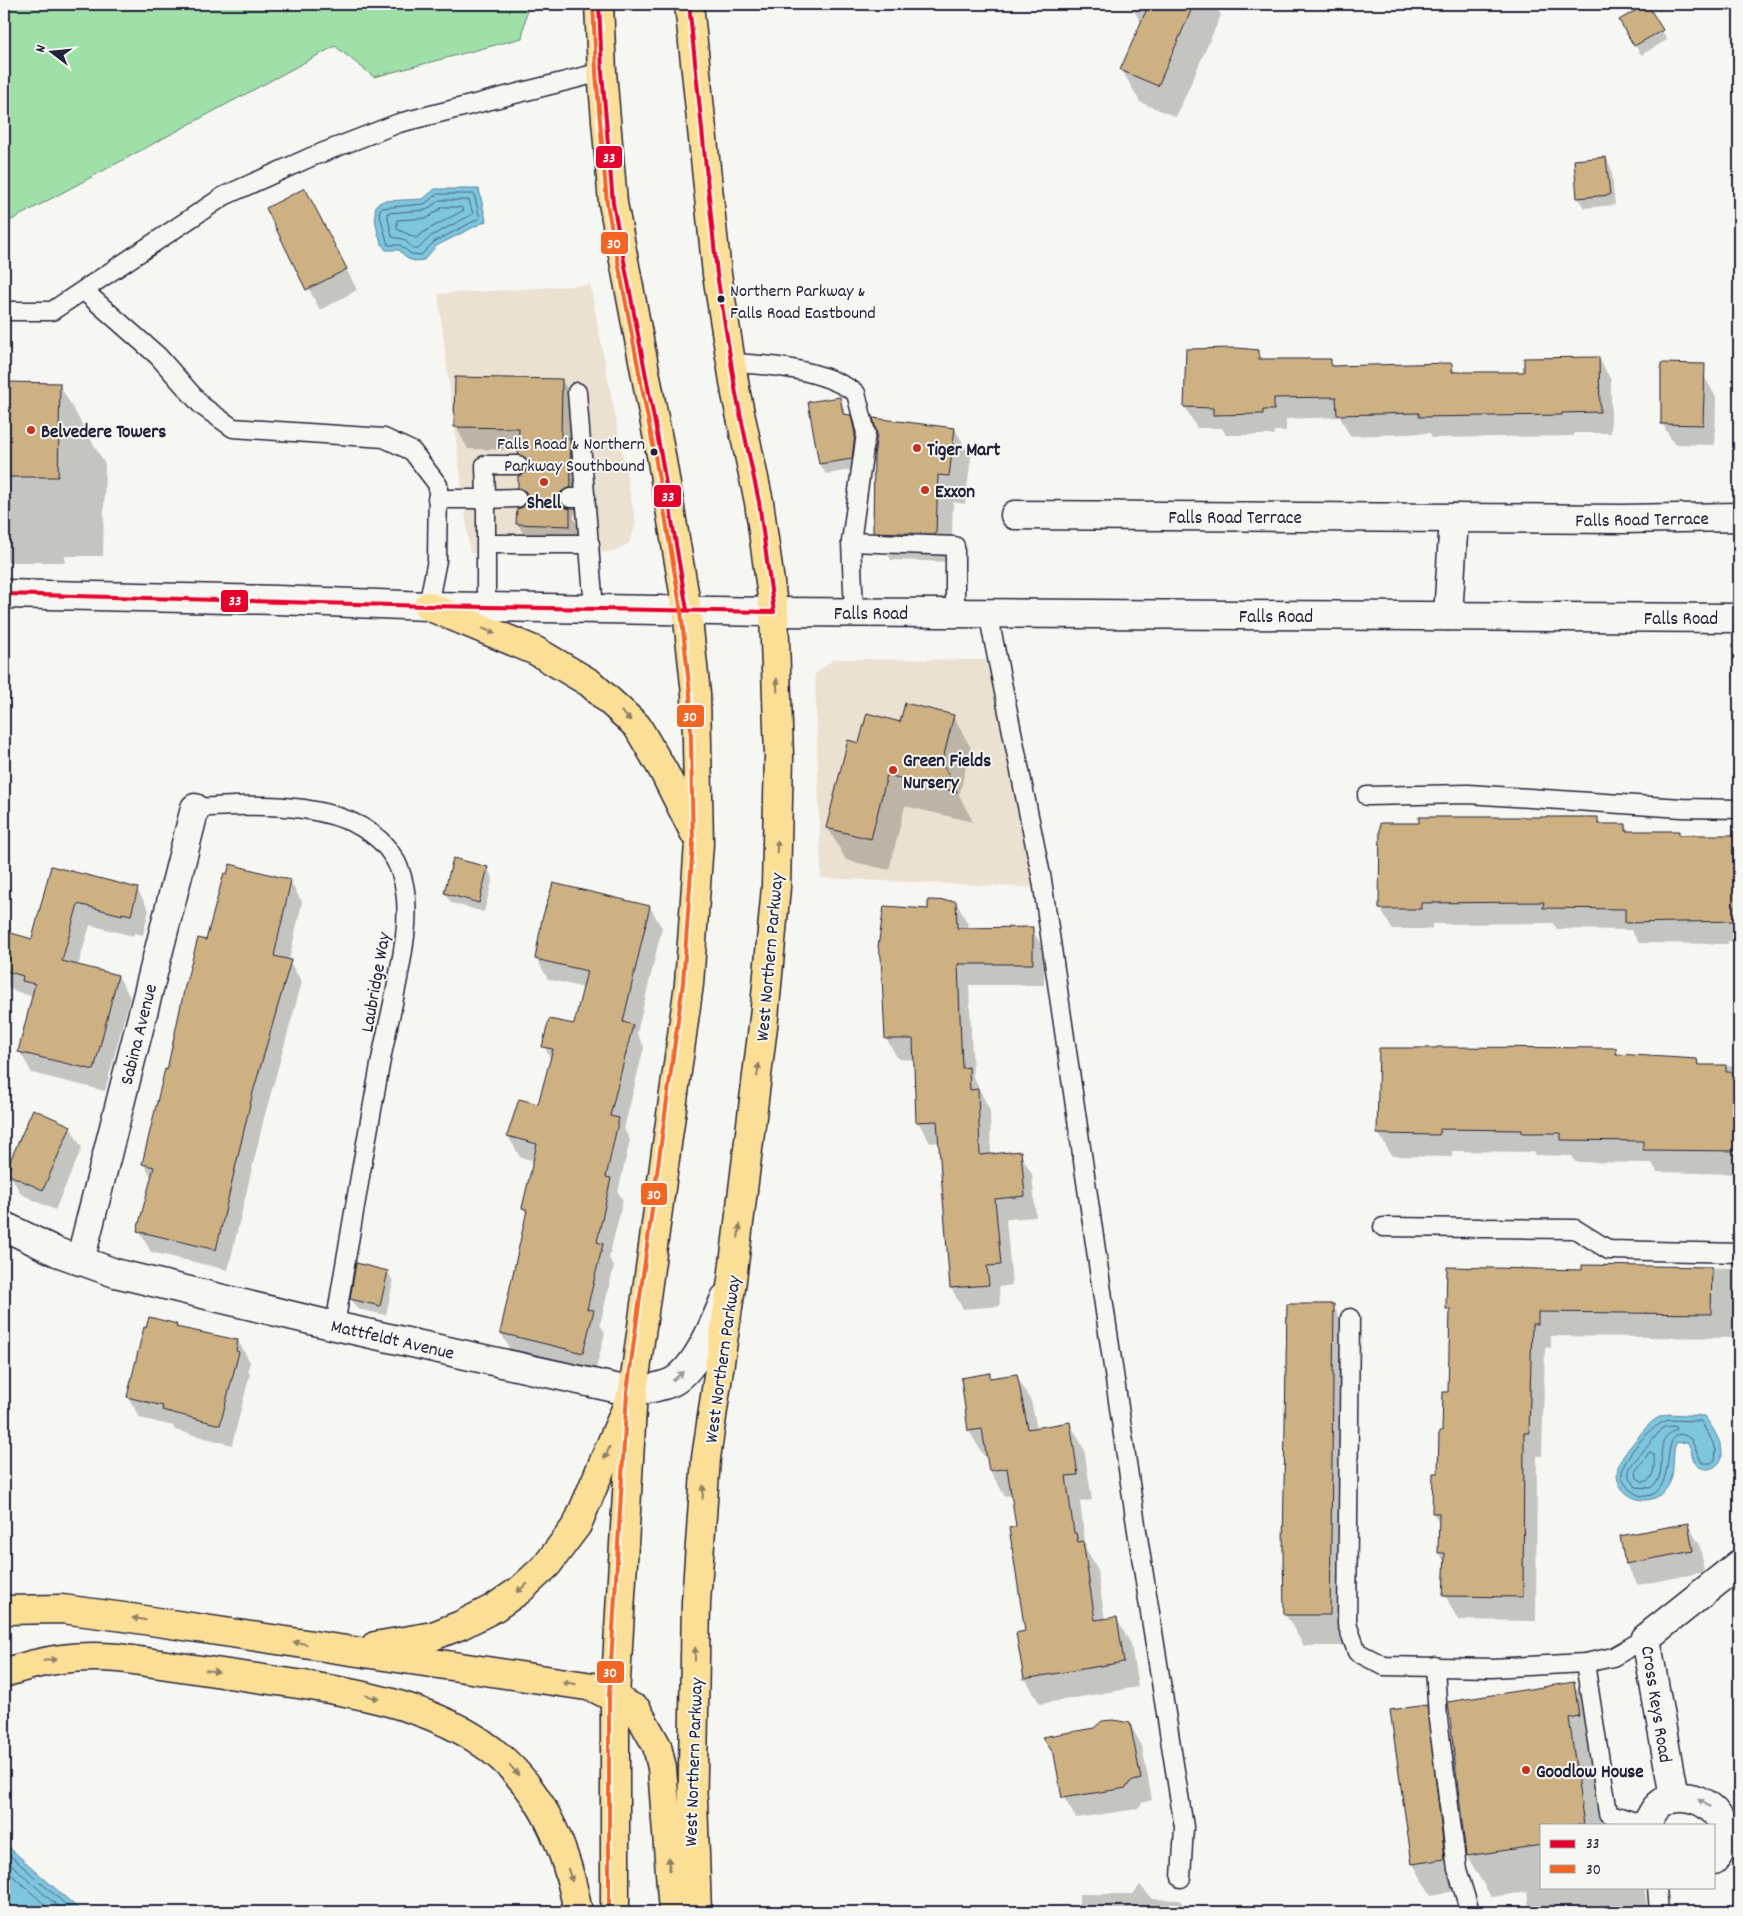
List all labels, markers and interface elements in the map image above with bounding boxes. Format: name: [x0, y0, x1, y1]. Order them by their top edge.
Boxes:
north arrow: [28, 28, 78, 78]
text: N: [31, 43, 52, 55]
line badge: 33: [595, 145, 623, 169]
text: 33: [603, 149, 615, 169]
line badge: 30: [600, 231, 629, 255]
text: 30: [607, 235, 621, 255]
place label: Northern Parkway & Falls Road Eastbound: [730, 280, 876, 327]
marker: Northern Parkway & Falls Road Eastbound: [716, 294, 726, 304]
place label: Belvedere Towers: [41, 420, 166, 447]
marker: Belvedere Towers: [25, 424, 37, 436]
place label: Falls Road & Northern Parkway Southbound: [497, 433, 645, 480]
place label: Tiger Mart: [927, 438, 1000, 465]
marker: Tiger Mart: [911, 442, 923, 454]
marker: Falls Road & Northern Parkway Southbound: [649, 447, 659, 457]
marker: Shell: [538, 476, 550, 488]
place label: Exxon: [935, 480, 975, 507]
line badge: 33: [653, 484, 682, 508]
marker: Exxon: [919, 484, 931, 496]
text: 33: [662, 488, 674, 508]
place label: Shell: [527, 491, 562, 518]
street label: Falls Road Terrace: [1168, 506, 1302, 533]
street label: Falls Road Terrace: [1575, 507, 1709, 536]
line badge: 33: [220, 589, 249, 613]
text: 33: [229, 592, 241, 612]
street label: Falls Road: [834, 602, 908, 629]
street label: Falls Road: [1239, 605, 1313, 632]
street label: Falls Road: [1644, 607, 1718, 634]
one-way arrow: [482, 628, 497, 636]
one-way arrow: [772, 677, 780, 693]
line badge: 30: [676, 704, 705, 728]
text: 30: [683, 708, 697, 728]
one-way arrow: [620, 710, 632, 722]
place label: Green Fields Nursery: [903, 749, 991, 798]
marker: Green Fields Nursery: [887, 764, 899, 776]
one-way arrow: [773, 839, 781, 855]
street label: West Northern Parkway: [751, 872, 792, 1043]
street label: Laubridge Way: [355, 930, 400, 1035]
street label: Sabina Avenue: [115, 982, 166, 1088]
one-way arrow: [754, 1062, 762, 1078]
line badge: 30: [640, 1182, 668, 1206]
text: 30: [647, 1186, 661, 1206]
one-way arrow: [735, 1223, 743, 1239]
street label: West Northern Parkway: [699, 1274, 750, 1445]
street label: Mattfeldt Avenue: [328, 1314, 457, 1369]
one-way arrow: [671, 1370, 683, 1382]
one-way arrow: [603, 1446, 611, 1461]
one-way arrow: [700, 1483, 708, 1499]
one-way arrow: [515, 1583, 528, 1594]
one-way arrow: [131, 1614, 147, 1622]
one-way arrow: [291, 1639, 307, 1647]
street label: Cross Keys Road: [1632, 1644, 1677, 1765]
one-way arrow: [691, 1646, 699, 1662]
one-way arrow: [43, 1656, 59, 1664]
line badge: 30: [596, 1660, 625, 1684]
text: 30: [603, 1664, 617, 1684]
one-way arrow: [204, 1668, 220, 1676]
street label: West Northern Parkway: [679, 1677, 712, 1847]
one-way arrow: [561, 1678, 577, 1686]
one-way arrow: [365, 1693, 380, 1701]
place label: Goodlow House: [1536, 1760, 1644, 1787]
one-way arrow: [508, 1764, 520, 1776]
marker: Goodlow House: [1520, 1764, 1532, 1776]
one-way arrow: [1698, 1799, 1711, 1808]
legend: [1540, 1824, 1716, 1888]
text: 33: [1586, 1834, 1599, 1856]
one-way arrow: [665, 1855, 673, 1871]
text: 30: [1586, 1860, 1601, 1882]
one-way arrow: [566, 1867, 574, 1882]

